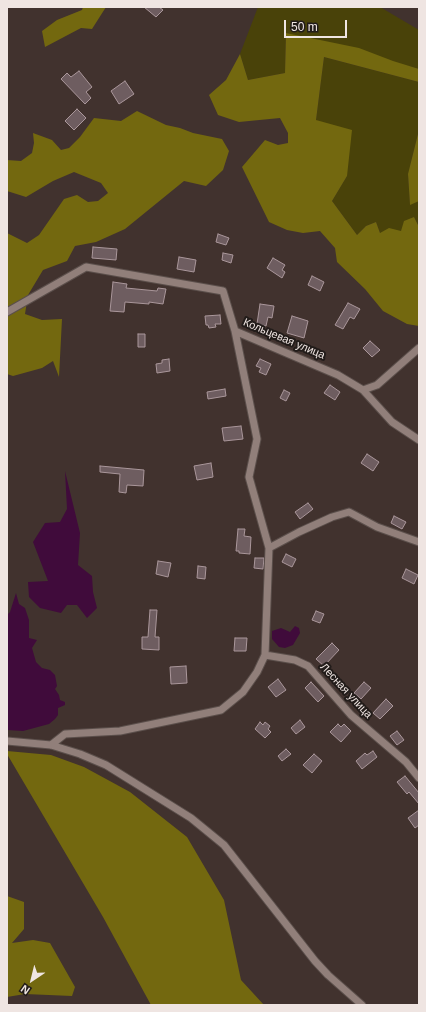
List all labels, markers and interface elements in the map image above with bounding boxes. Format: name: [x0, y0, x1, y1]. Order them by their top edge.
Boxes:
scale bar: [286, 12, 349, 38]
text: 50 m: [291, 20, 318, 34]
street label: Кольцевая улица: [241, 316, 327, 362]
street label: Лесная улица: [317, 661, 375, 721]
north arrow: [12, 960, 52, 1000]
text: N: [18, 983, 32, 997]

